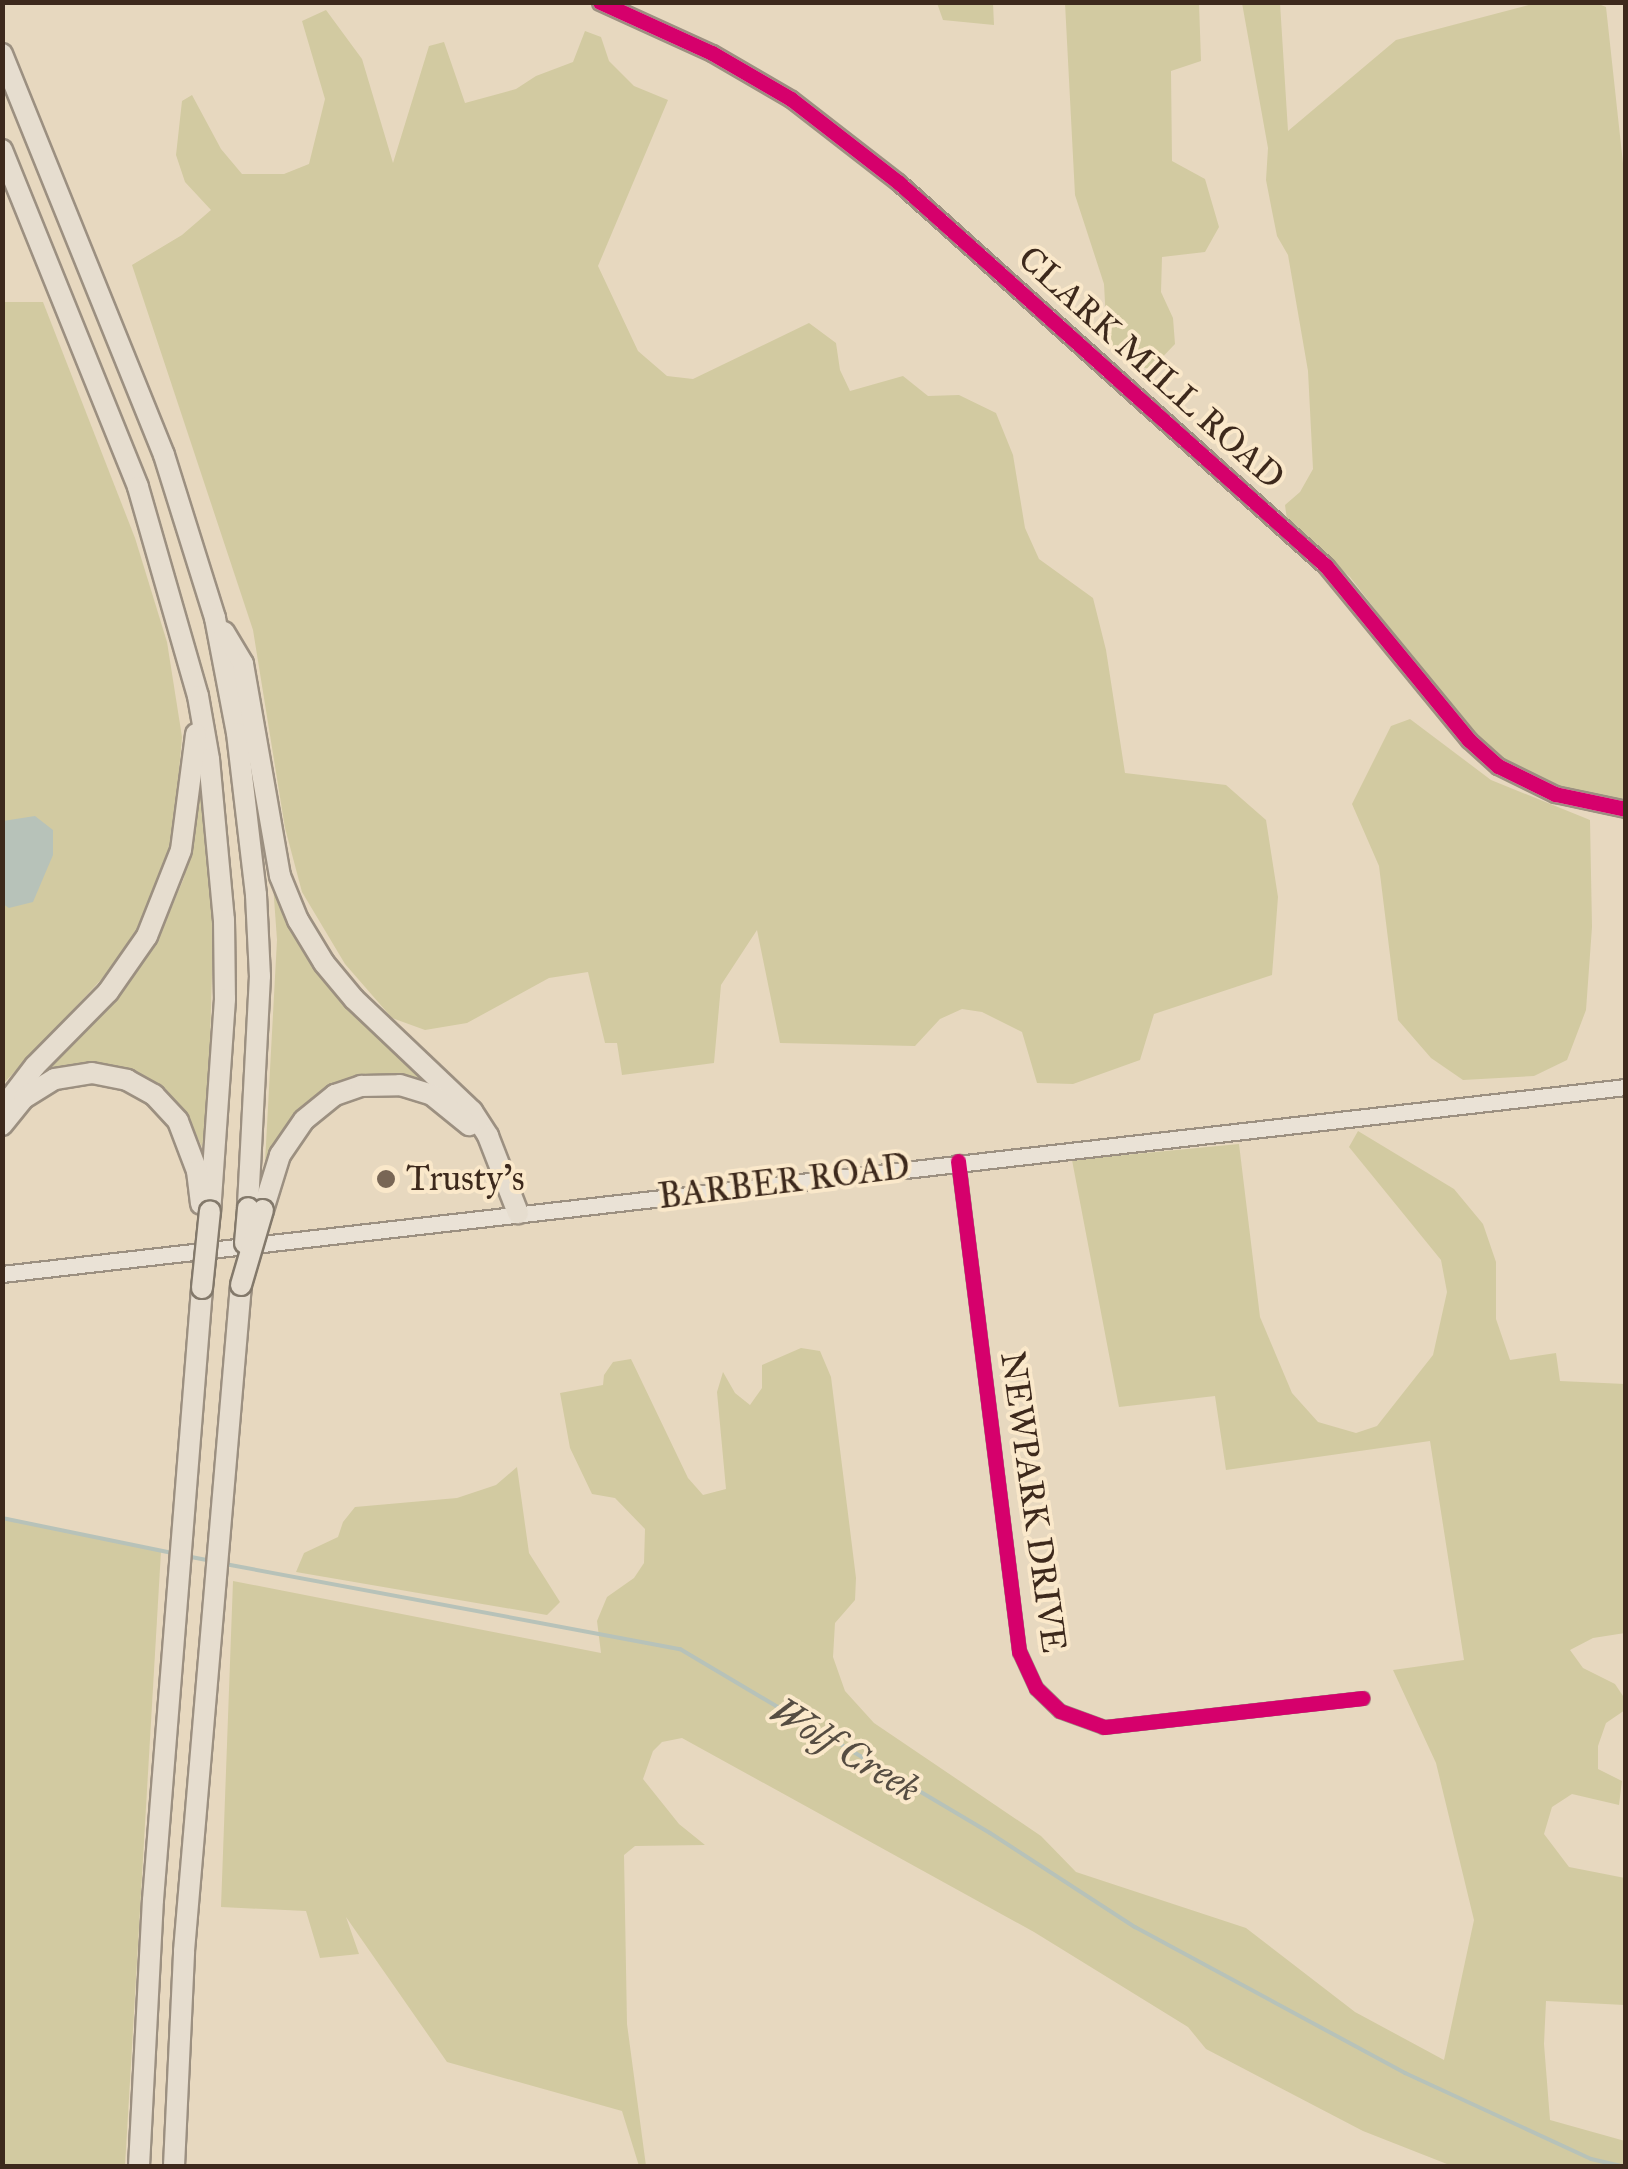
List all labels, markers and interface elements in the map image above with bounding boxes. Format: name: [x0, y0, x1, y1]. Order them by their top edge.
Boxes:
street label: CLARK MILL ROAD: [1010, 238, 1292, 498]
street label: BARBER ROAD: [656, 1146, 912, 1218]
place label: Trusty's: [406, 1158, 525, 1200]
marker: Trusty's: [375, 1168, 397, 1190]
street label: NEWPARK DRIVE: [991, 1349, 1075, 1655]
water label: Wolf Creek: [762, 1688, 928, 1812]

